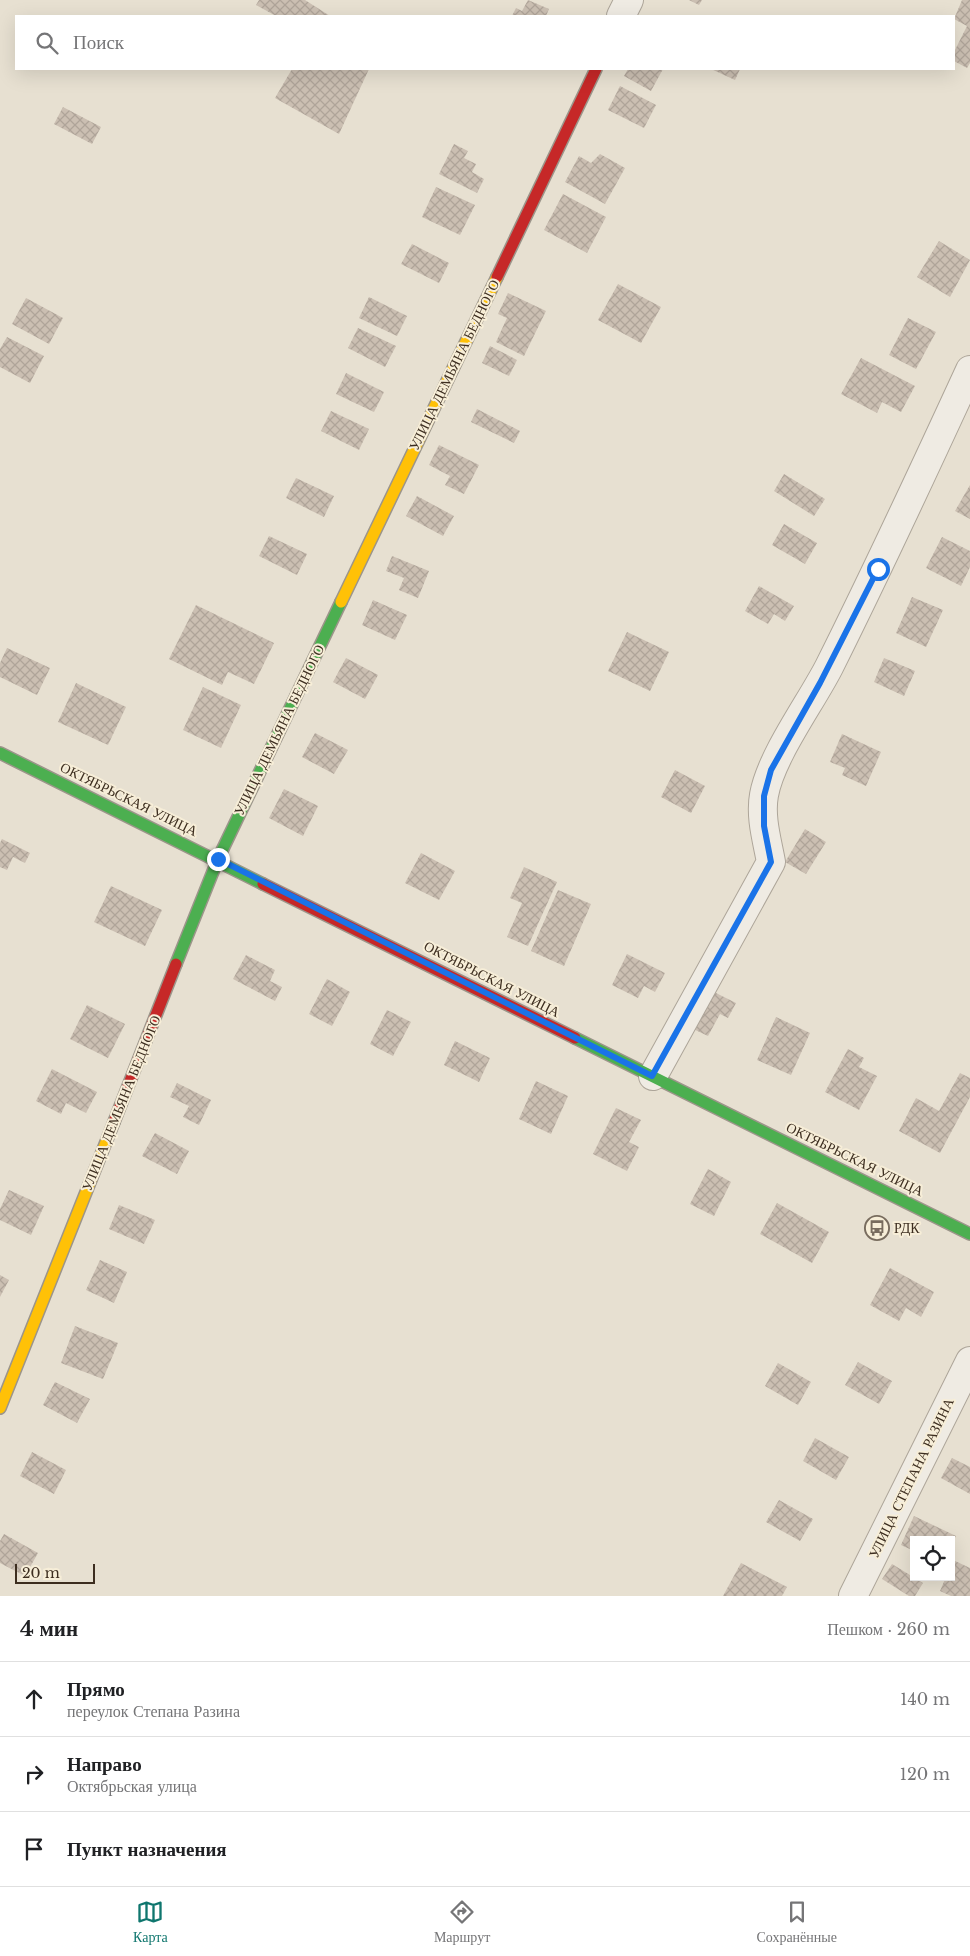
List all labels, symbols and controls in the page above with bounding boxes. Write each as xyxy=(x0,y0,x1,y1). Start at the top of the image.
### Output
search box xyxy=(15,15,955,70)
icon: search xyxy=(33,29,61,57)
text: Поиск xyxy=(73,31,124,54)
street label: УЛИЦА ДЕМЬЯНА БЕДНОГО xyxy=(405,277,503,453)
route start xyxy=(867,558,890,581)
street label: УЛИЦА ДЕМЬЯНА БЕДНОГО xyxy=(230,642,328,818)
street label: ОКТЯБРЬСКАЯ УЛИЦА xyxy=(57,758,201,840)
route end xyxy=(207,848,230,871)
street label: ОКТЯБРЬСКАЯ УЛИЦА xyxy=(421,937,564,1022)
street label: УЛИЦА ДЕМЬЯНА БЕДНОГО xyxy=(77,1013,165,1193)
street label: ОКТЯБРЬСКАЯ УЛИЦА xyxy=(783,1118,927,1200)
bus stop icon: РДК xyxy=(864,1215,890,1241)
place label: РДК xyxy=(894,1219,920,1237)
street label: УЛИЦА СТЕПАНА РАЗИНА xyxy=(864,1394,958,1561)
map controls xyxy=(910,1536,955,1581)
button: locate xyxy=(910,1536,955,1581)
scale bar xyxy=(15,1561,95,1584)
text: 20 m xyxy=(22,1564,60,1582)
text: 4 мин xyxy=(20,1616,78,1642)
text: Пешком · 260 m xyxy=(827,1619,950,1639)
text: Прямо xyxy=(67,1678,125,1701)
icon: ahead xyxy=(20,1685,48,1713)
text: 140 m xyxy=(900,1689,950,1709)
text: переулок Степана Разина xyxy=(67,1701,240,1721)
text: Направо xyxy=(67,1753,142,1776)
icon: right xyxy=(20,1760,48,1788)
text: 120 m xyxy=(900,1764,950,1784)
text: Октябрьская улица xyxy=(67,1776,197,1796)
icon: arrive xyxy=(20,1835,48,1863)
text: Пункт назначения xyxy=(67,1838,227,1861)
tab: Карта xyxy=(133,1898,168,1946)
tab: Маршрут xyxy=(434,1898,490,1946)
tab: Сохранённые xyxy=(756,1898,837,1946)

